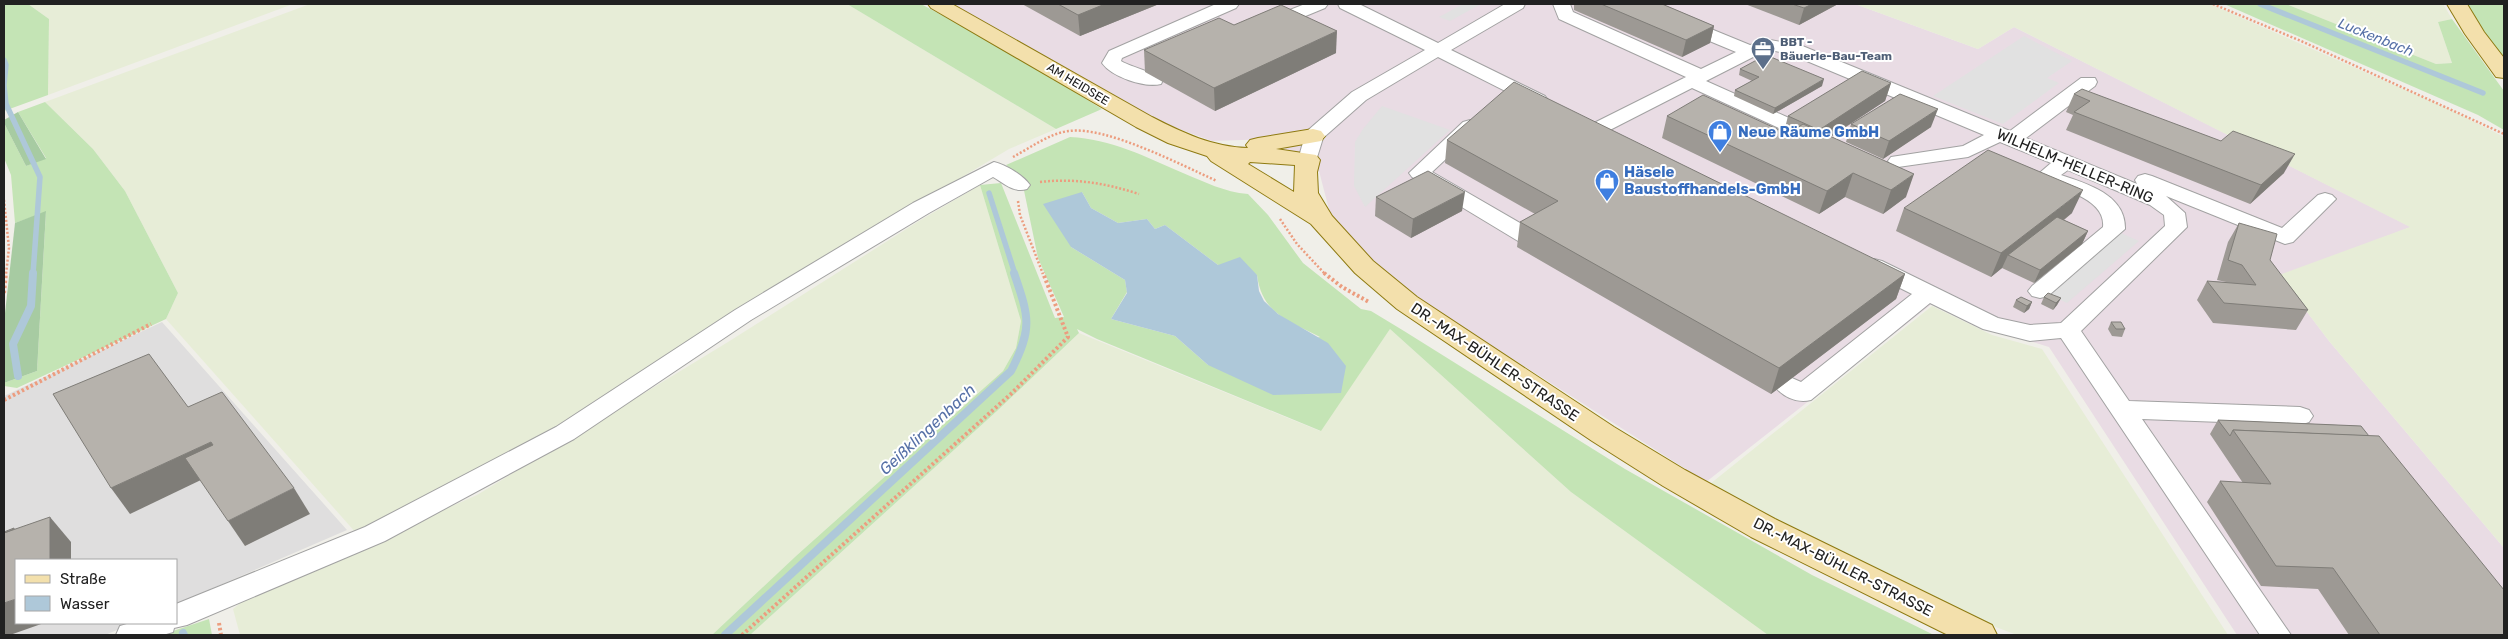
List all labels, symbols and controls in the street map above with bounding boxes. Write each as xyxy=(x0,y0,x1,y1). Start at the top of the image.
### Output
water label: Luckenbach xyxy=(2336,15,2416,60)
place label: BBT - Bäuerle-Bau-Team xyxy=(1780,35,1892,63)
office icon: BBT - Bäuerle-Bau-Team xyxy=(1750,36,1776,70)
street label: AM HEIDSEE xyxy=(1044,60,1112,108)
shop icon: Neue Räume GmbH xyxy=(1707,119,1733,153)
place label: Neue Räume GmbH xyxy=(1738,123,1879,141)
street label: WILHELM-HELLER-RING xyxy=(1994,125,2156,207)
place label: Häsele Baustoffhandels-GmbH xyxy=(1624,163,1801,198)
shop icon: Häsele Baustoffhandels-GmbH xyxy=(1594,168,1620,202)
street label: DR.-MAX-BÜHLER-STRASSE xyxy=(1408,299,1582,425)
water label: Geißklingenbach xyxy=(875,380,979,479)
street label: DR.-MAX-BÜHLER-STRASSE xyxy=(1750,514,1936,620)
legend xyxy=(15,559,178,624)
text: Straße xyxy=(60,570,106,588)
text: Wasser xyxy=(60,595,110,613)

